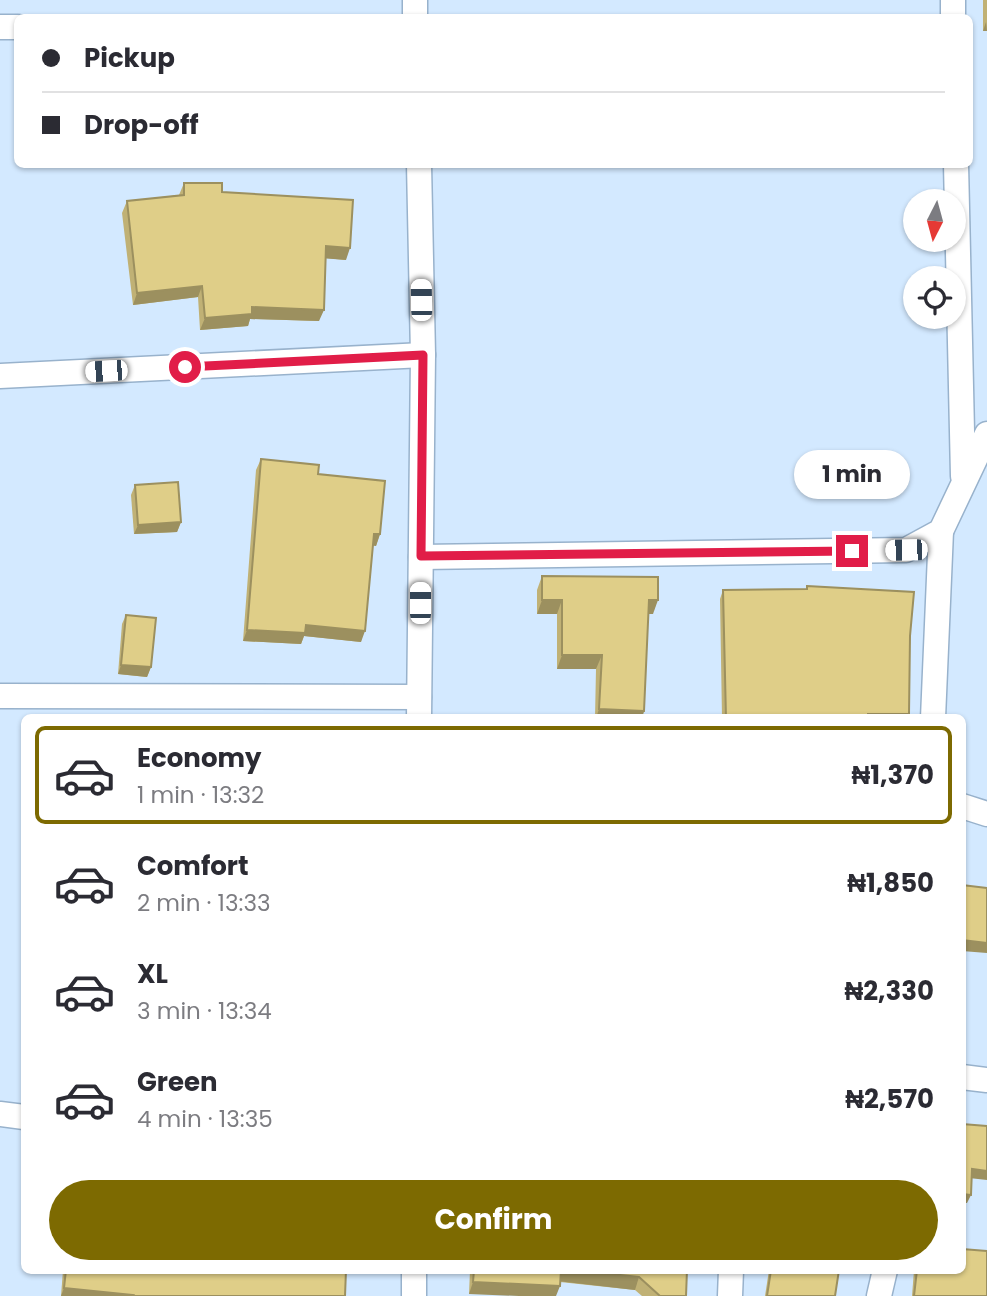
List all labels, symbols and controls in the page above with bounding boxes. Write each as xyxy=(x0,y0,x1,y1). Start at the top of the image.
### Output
text: Pickup xyxy=(84,40,175,76)
text: Drop-off xyxy=(84,107,199,143)
north arrow xyxy=(903,189,966,252)
map controls xyxy=(903,189,966,329)
button: locate xyxy=(903,266,966,329)
car xyxy=(411,279,432,321)
route start xyxy=(169,351,201,383)
car xyxy=(85,359,128,383)
callout: 1 min xyxy=(794,449,910,498)
text: 1 min xyxy=(822,458,882,490)
route end xyxy=(836,535,868,567)
car xyxy=(885,539,928,561)
car xyxy=(410,582,431,624)
text: Economy xyxy=(137,740,261,776)
icon: car xyxy=(53,744,116,807)
text: ₦1,370 xyxy=(851,757,934,793)
text: 1 min · 13:32 xyxy=(137,779,264,811)
text: Comfort xyxy=(137,848,249,884)
icon: car xyxy=(53,852,116,915)
text: ₦1,850 xyxy=(847,865,934,901)
text: 2 min · 13:33 xyxy=(137,887,271,919)
text: XL xyxy=(137,956,168,992)
icon: car xyxy=(53,960,116,1023)
text: ₦2,330 xyxy=(845,973,934,1009)
text: 3 min · 13:34 xyxy=(137,995,272,1027)
text: Green xyxy=(137,1064,218,1100)
icon: car xyxy=(53,1068,116,1131)
text: ₦2,570 xyxy=(845,1081,934,1117)
text: 4 min · 13:35 xyxy=(137,1103,273,1135)
button: Confirm xyxy=(49,1180,938,1260)

